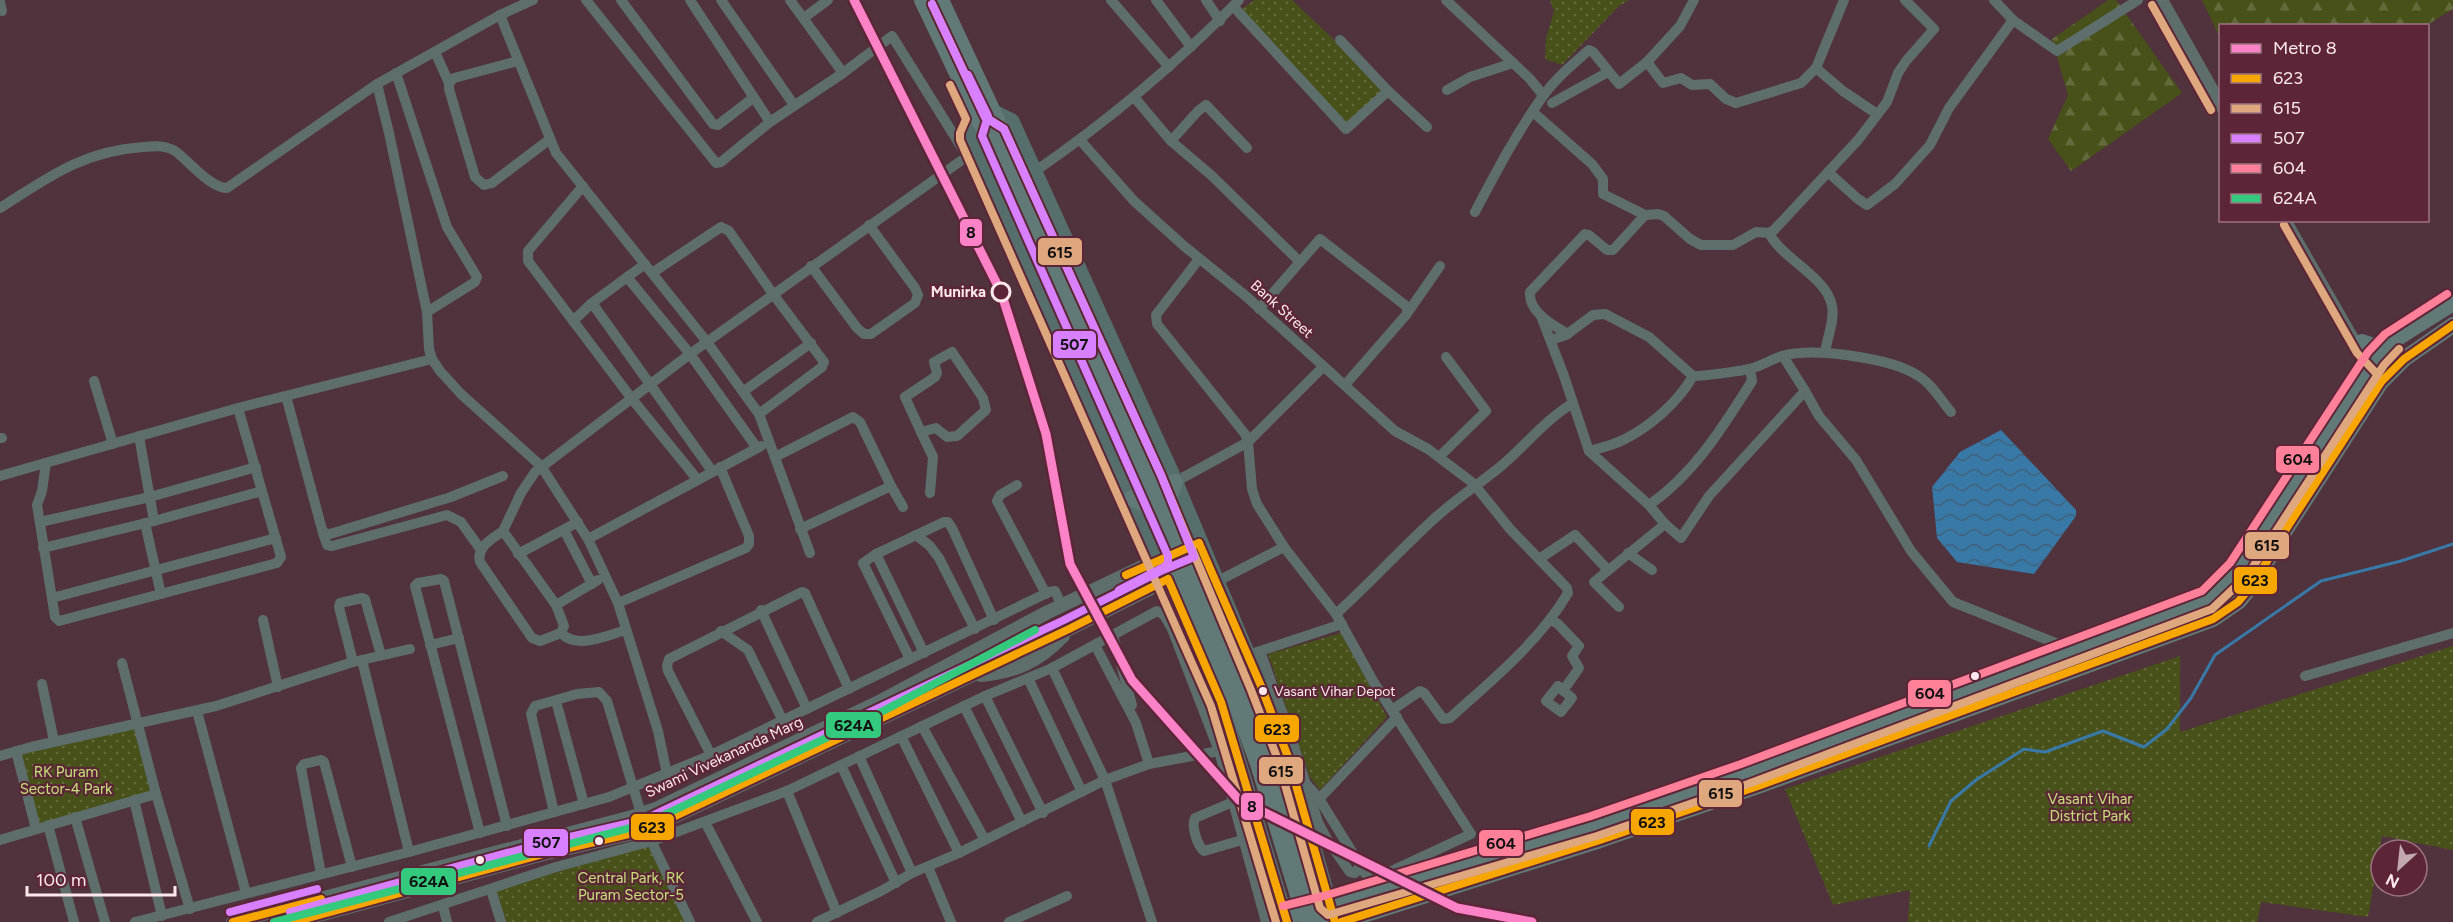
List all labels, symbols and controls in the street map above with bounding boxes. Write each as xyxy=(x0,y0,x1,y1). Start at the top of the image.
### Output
legend xyxy=(2219,24,2429,222)
text: Metro 8 xyxy=(2273,37,2337,59)
text: 623 xyxy=(2273,67,2303,89)
text: 615 xyxy=(2273,97,2301,119)
text: 507 xyxy=(2273,127,2305,149)
text: 604 xyxy=(2273,157,2306,179)
text: 624A xyxy=(2273,187,2317,209)
line badge: 8 xyxy=(959,218,983,247)
text: 8 xyxy=(966,223,976,242)
line badge: 615 xyxy=(1037,237,1083,266)
text: 615 xyxy=(1047,243,1073,262)
street label: Bank Street xyxy=(1247,276,1317,342)
marker: Munirka xyxy=(991,282,1011,302)
place label: Munirka xyxy=(931,283,986,301)
line badge: 507 xyxy=(1052,330,1097,359)
text: 507 xyxy=(1060,335,1088,354)
line badge: 604 xyxy=(2275,445,2320,474)
text: 604 xyxy=(2283,450,2313,469)
line badge: 615 xyxy=(2244,531,2290,560)
text: 615 xyxy=(2254,536,2280,555)
line badge: 623 xyxy=(2233,566,2278,595)
text: 623 xyxy=(2241,571,2269,590)
unlabelled marker xyxy=(1969,670,1981,682)
line badge: 604 xyxy=(1907,679,1952,708)
place label: Vasant Vihar Depot xyxy=(1274,683,1396,700)
text: 604 xyxy=(1915,684,1945,703)
marker: Vasant Vihar Depot xyxy=(1257,685,1269,697)
line badge: 624A xyxy=(825,711,882,739)
street label: Swami Vivekananda Marg xyxy=(642,713,806,801)
line badge: 623 xyxy=(1254,714,1300,743)
text: 624A xyxy=(834,716,875,735)
text: 623 xyxy=(1263,720,1291,739)
line badge: 615 xyxy=(1258,756,1304,785)
text: 615 xyxy=(1268,762,1294,781)
park label: RK Puram Sector-4 Park xyxy=(20,763,113,798)
line badge: 615 xyxy=(1698,779,1743,808)
text: 615 xyxy=(1708,784,1734,803)
park label: Vasant Vihar District Park xyxy=(2048,790,2132,825)
line badge: 8 xyxy=(1240,792,1264,821)
text: 8 xyxy=(1247,797,1257,816)
line badge: 623 xyxy=(1630,808,1675,836)
line badge: 623 xyxy=(630,813,675,841)
text: 623 xyxy=(1638,813,1666,832)
text: 623 xyxy=(638,818,666,837)
line badge: 507 xyxy=(523,828,569,857)
line badge: 604 xyxy=(1478,829,1524,857)
text: 507 xyxy=(532,833,560,852)
text: 604 xyxy=(1486,834,1516,853)
unlabelled marker xyxy=(593,835,605,847)
north arrow xyxy=(2369,838,2429,898)
unlabelled marker xyxy=(474,854,486,866)
scale bar xyxy=(27,859,176,897)
line badge: 624A xyxy=(400,867,457,896)
text: 100 m xyxy=(36,869,86,891)
park label: Central Park, RK Puram Sector-5 xyxy=(578,869,685,904)
text: N xyxy=(2383,870,2402,892)
text: 624A xyxy=(409,872,450,891)

